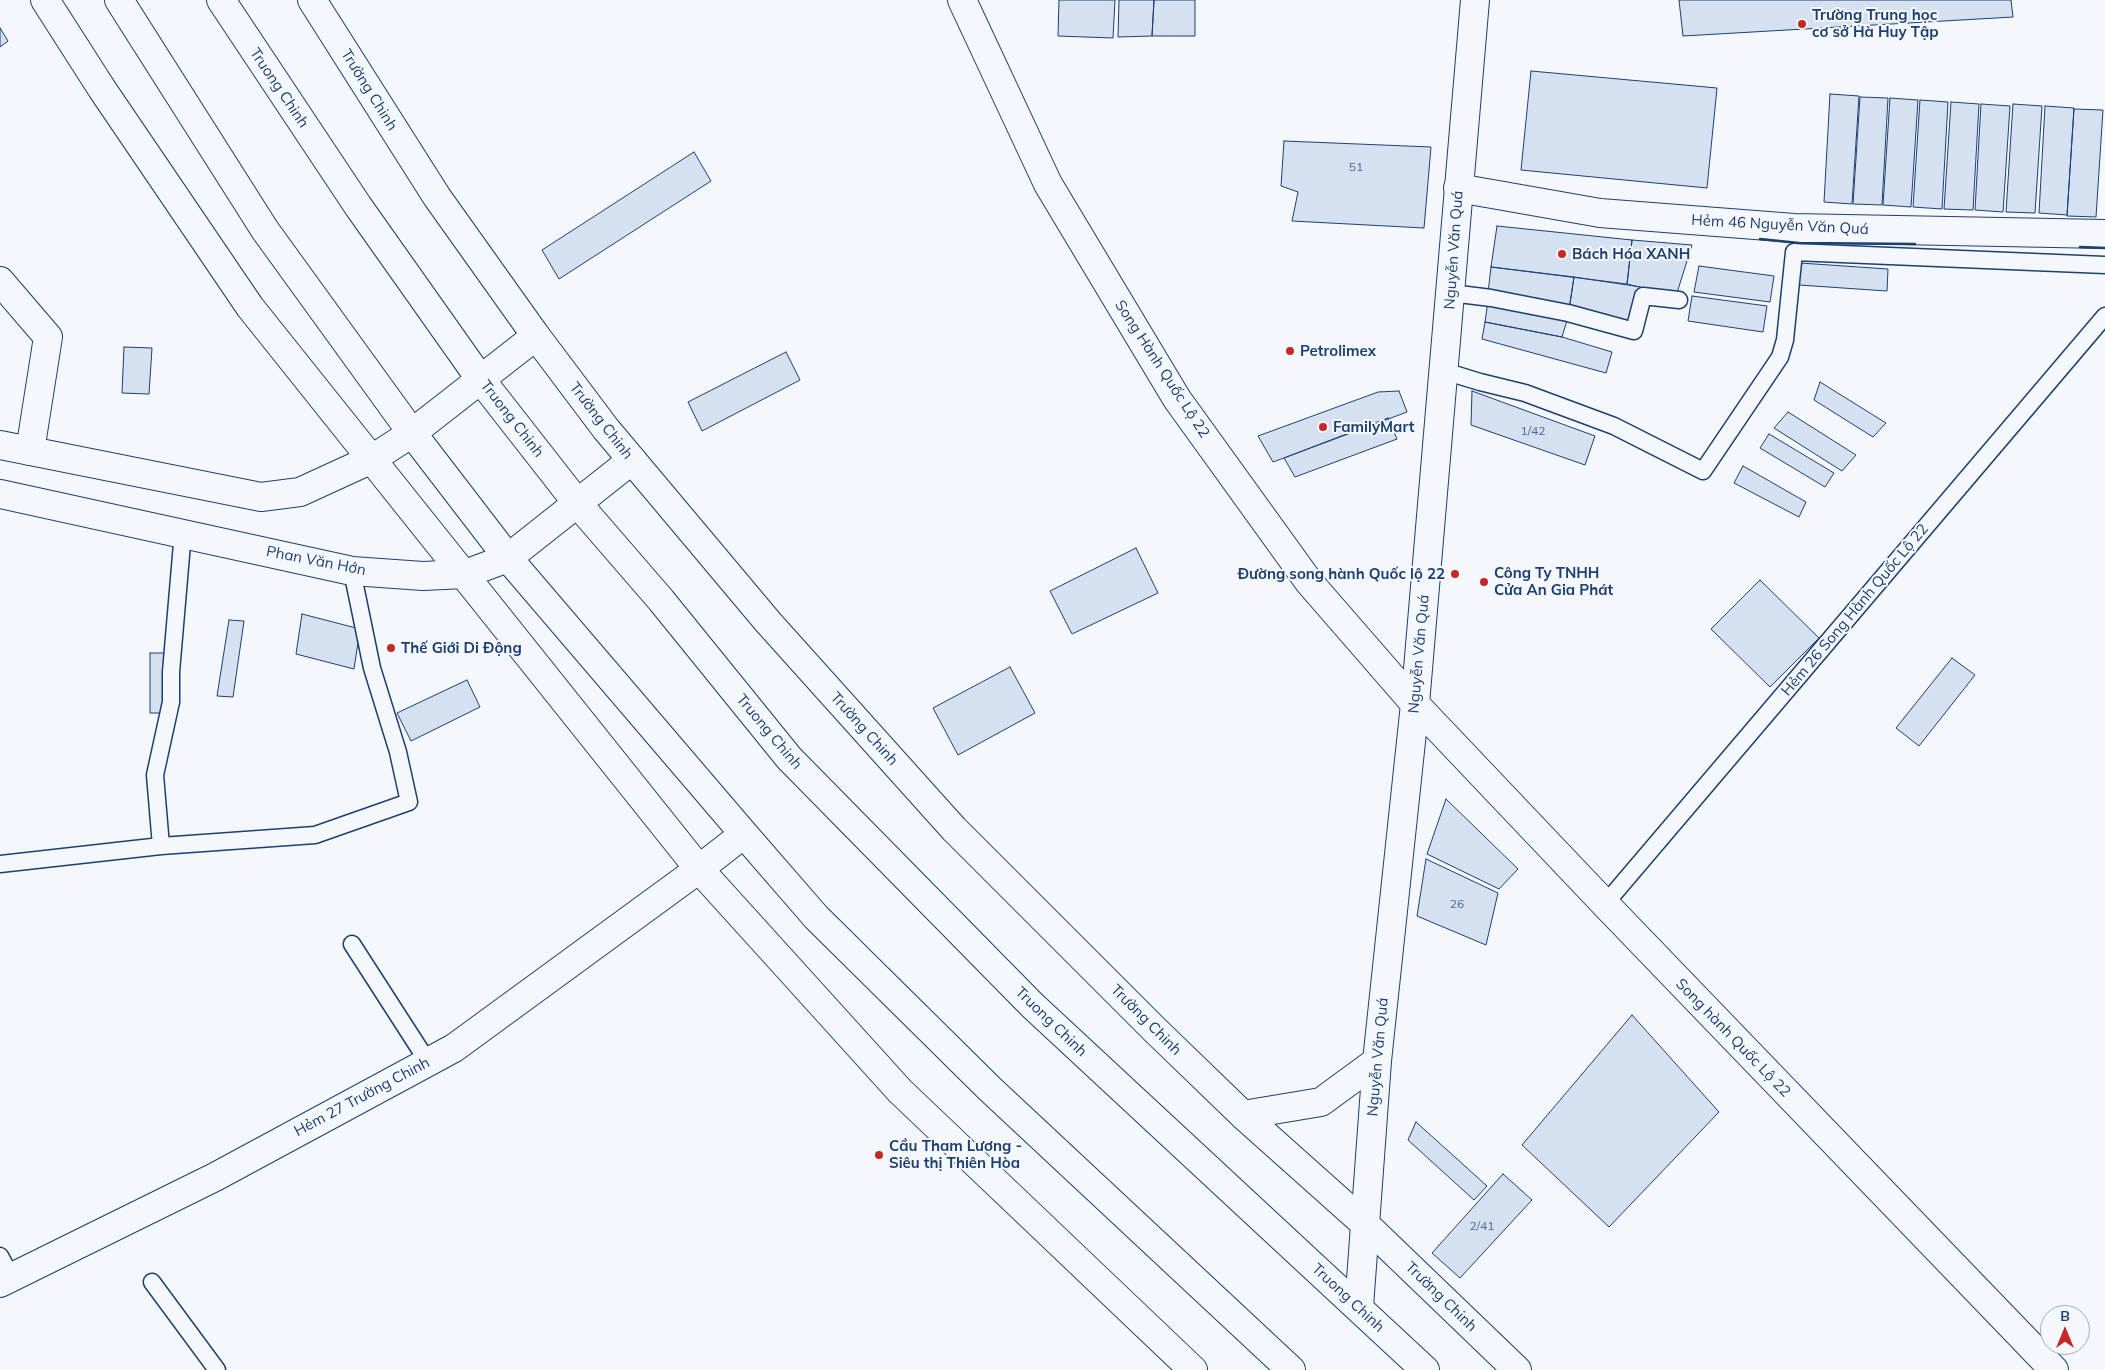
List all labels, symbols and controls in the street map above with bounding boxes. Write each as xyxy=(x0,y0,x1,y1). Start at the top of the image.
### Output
place label: Trường Trung học cơ sở Hà Huy Tập xyxy=(1812,6,1939,41)
marker: Trường Trung học cơ sở Hà Huy Tập xyxy=(1796,18,1808,30)
street label: Truong Chinh xyxy=(246,45,312,131)
street label: Trường Chinh xyxy=(337,46,401,134)
house number: 51 xyxy=(1349,160,1363,174)
street label: Nguyễn Văn Quá xyxy=(1441,190,1467,310)
street label: Hẻm 46 Nguyễn Văn Quá xyxy=(1691,211,1869,239)
place label: Bách Hóa XANH xyxy=(1572,245,1690,263)
marker: Bách Hóa XANH xyxy=(1556,248,1568,260)
street label: Song Hành Quốc Lộ 22 xyxy=(1111,297,1213,441)
place label: Petrolimex xyxy=(1300,342,1376,360)
marker: Petrolimex xyxy=(1284,345,1296,357)
street label: Truong Chinh xyxy=(476,377,548,461)
street label: Trường Chinh xyxy=(565,379,637,463)
place label: FamilyMart xyxy=(1333,418,1414,436)
marker: FamilyMart xyxy=(1317,421,1329,433)
house number: 1/42 xyxy=(1520,424,1546,438)
street label: Hẻm 26 Song Hành Quốc Lộ 22 xyxy=(1778,520,1932,700)
street label: Phan Văn Hớn xyxy=(265,543,367,579)
place label: Công Ty TNHH Cửa An Gia Phát xyxy=(1494,564,1613,599)
place label: Đường song hành Quốc lộ 22 xyxy=(1238,565,1445,583)
marker: Đường song hành Quốc lộ 22 xyxy=(1449,568,1461,580)
marker: Công Ty TNHH Cửa An Gia Phát xyxy=(1478,576,1490,588)
street label: Nguyễn Văn Quá xyxy=(1405,594,1433,714)
place label: Thế Giới Di Động xyxy=(401,639,522,657)
marker: Thế Giới Di Động xyxy=(385,642,397,654)
street label: Trường Chinh xyxy=(826,689,902,769)
street label: Truong Chinh xyxy=(732,691,806,773)
house number: 26 xyxy=(1450,897,1464,911)
street label: Song hành Quốc Lộ 22 xyxy=(1672,975,1794,1101)
street label: Trường Chinh xyxy=(1107,981,1185,1059)
street label: Truong Chinh xyxy=(1011,983,1091,1061)
street label: Nguyễn Văn Quá xyxy=(1364,997,1392,1117)
street label: Hẻm 27 Trường Chinh xyxy=(291,1054,433,1140)
place label: Cầu Tham Lương - Siêu thị Thiên Hòa xyxy=(889,1137,1022,1172)
marker: Cầu Tham Lương - Siêu thị Thiên Hòa xyxy=(873,1149,885,1161)
house number: 2/41 xyxy=(1469,1219,1495,1233)
street label: Trường Chinh xyxy=(1401,1258,1481,1336)
street label: Truong Chinh xyxy=(1308,1260,1388,1336)
north arrow xyxy=(2040,1305,2090,1355)
text: B xyxy=(2060,1307,2070,1325)

